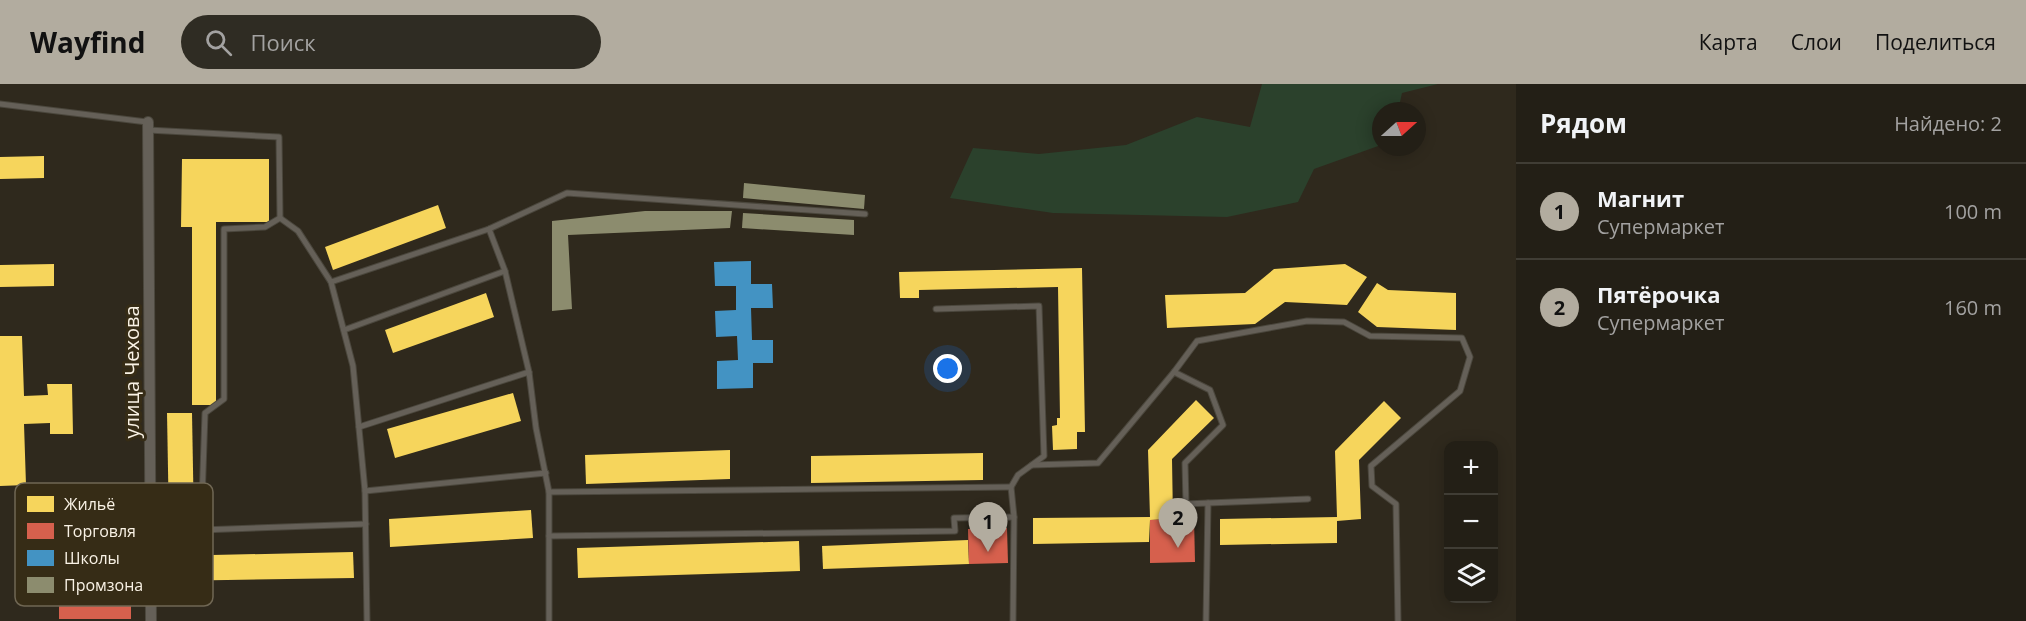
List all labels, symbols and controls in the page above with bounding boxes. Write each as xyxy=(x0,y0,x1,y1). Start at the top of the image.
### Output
search box xyxy=(181,15,601,69)
text: Wayfind xyxy=(30,23,145,61)
icon: search xyxy=(202,26,235,59)
text: Поиск xyxy=(250,27,316,57)
text: Карта xyxy=(1699,28,1758,56)
text: Слои xyxy=(1791,28,1842,56)
text: Поделиться xyxy=(1875,28,1996,56)
north arrow xyxy=(1372,102,1426,156)
text: Рядом xyxy=(1540,105,1627,141)
text: Найдено: 2 xyxy=(1894,110,2002,137)
text: Магнит xyxy=(1597,183,1684,213)
text: 1 xyxy=(1554,198,1565,225)
text: 100 m xyxy=(1944,198,2002,225)
text: Супермаркет xyxy=(1597,213,1724,240)
text: Пятёрочка xyxy=(1597,279,1720,309)
text: 2 xyxy=(1554,294,1565,321)
text: 160 m xyxy=(1944,294,2002,321)
street label: улица Чехова xyxy=(118,305,145,439)
text: Супермаркет xyxy=(1597,309,1724,336)
your location xyxy=(933,354,962,383)
map controls xyxy=(1444,441,1498,603)
button: + xyxy=(1444,441,1498,495)
legend xyxy=(15,483,213,606)
text: Жильё xyxy=(64,493,115,515)
button: − xyxy=(1444,495,1498,549)
pin: 2 xyxy=(1158,498,1198,548)
pin: 1 xyxy=(968,502,1008,552)
text: Торговля xyxy=(64,520,136,542)
text: Школы xyxy=(64,547,120,569)
button: layers xyxy=(1444,549,1498,603)
text: Промзона xyxy=(64,574,143,596)

